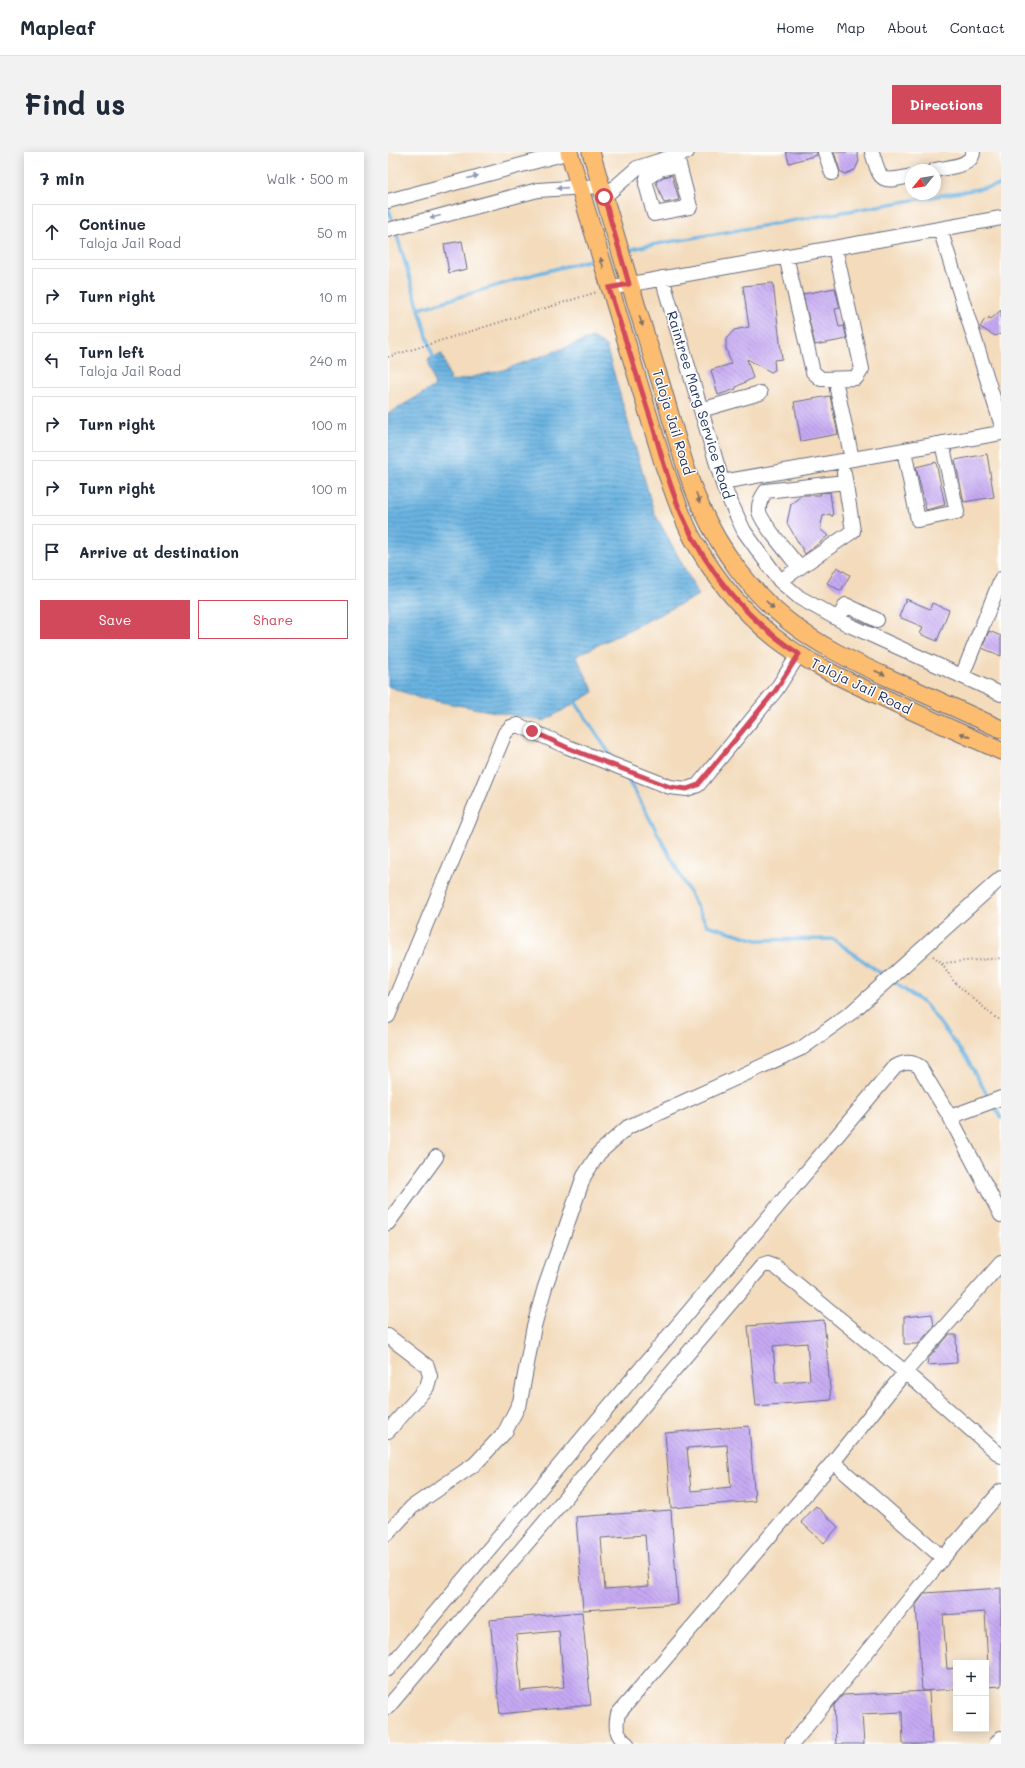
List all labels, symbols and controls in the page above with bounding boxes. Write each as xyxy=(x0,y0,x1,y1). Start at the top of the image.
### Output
text: Mapleaf xyxy=(20,15,95,40)
text: Home xyxy=(776,18,814,37)
text: Map xyxy=(836,18,865,37)
text: About xyxy=(887,18,928,37)
text: Contact xyxy=(950,18,1005,37)
button: Directions xyxy=(892,85,1001,124)
text: Find us xyxy=(24,86,125,122)
north arrow xyxy=(905,164,941,200)
text: 7 min xyxy=(40,167,85,189)
text: Walk · 500 m xyxy=(266,170,348,187)
one-way arrow xyxy=(467,174,479,180)
one-way arrow xyxy=(556,185,568,192)
route start xyxy=(595,188,613,206)
text: Continue xyxy=(79,214,146,234)
one-way arrow xyxy=(429,214,441,220)
icon: ahead xyxy=(41,221,63,243)
text: 50 m xyxy=(317,224,347,241)
text: Taloja Jail Road xyxy=(79,234,181,251)
one-way arrow xyxy=(599,257,605,269)
icon: right xyxy=(41,285,63,307)
text: Turn right xyxy=(79,286,156,306)
text: 10 m xyxy=(319,288,347,305)
street label: Raintree Marg Service Road xyxy=(663,308,738,501)
one-way arrow xyxy=(638,316,644,328)
text: Turn left xyxy=(79,342,144,362)
icon: left xyxy=(41,349,63,371)
text: 240 m xyxy=(310,352,347,369)
text: Taloja Jail Road xyxy=(79,362,181,379)
street label: Taloja Jail Road xyxy=(648,367,699,477)
icon: right xyxy=(41,413,63,435)
text: Turn right xyxy=(79,414,156,434)
text: 100 m xyxy=(311,416,347,433)
icon: right xyxy=(41,477,63,499)
text: Turn right xyxy=(79,478,156,498)
text: 100 m xyxy=(311,480,347,497)
one-way arrow xyxy=(695,493,701,505)
icon: arrive xyxy=(41,541,63,563)
text: Arrive at destination xyxy=(79,542,239,562)
button: Save xyxy=(40,600,190,639)
button: Share xyxy=(198,600,348,639)
one-way arrow xyxy=(765,600,775,610)
street label: Taloja Jail Road xyxy=(808,653,915,718)
one-way arrow xyxy=(874,670,886,677)
route end xyxy=(523,722,541,740)
one-way arrow xyxy=(959,732,971,738)
map controls xyxy=(953,1660,989,1732)
button: + xyxy=(953,1660,989,1696)
button: − xyxy=(953,1696,989,1732)

